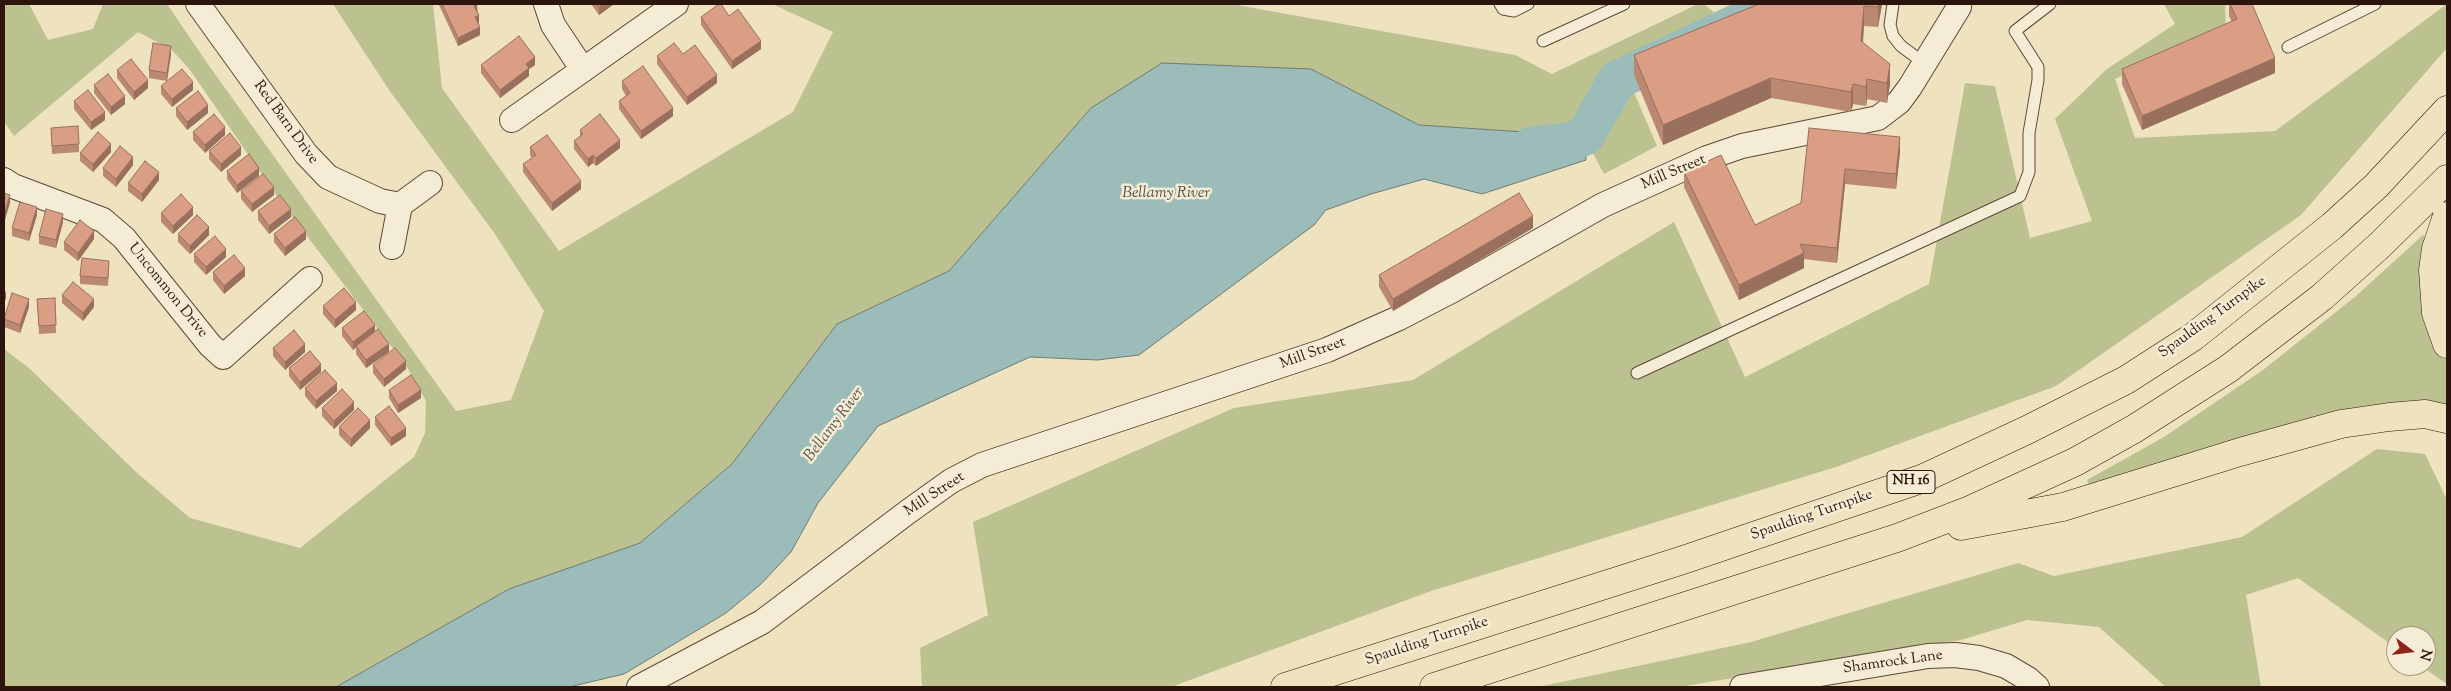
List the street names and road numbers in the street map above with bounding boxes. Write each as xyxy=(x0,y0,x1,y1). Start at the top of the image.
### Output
street label: Red Barn Drive xyxy=(249,78,321,168)
street label: Mill Street xyxy=(1639,151,1709,195)
street label: Uncommon Drive xyxy=(123,240,211,342)
street label: Spaulding Turnpike xyxy=(2156,273,2270,363)
street label: Mill Street xyxy=(1278,334,1348,374)
street label: Mill Street xyxy=(901,469,969,521)
road number: NH 16 xyxy=(1887,471,1935,494)
street label: Spaulding Turnpike xyxy=(1748,487,1876,545)
street label: Spaulding Turnpike xyxy=(1363,614,1491,670)
street label: Shamrock Lane xyxy=(1842,647,1944,679)

